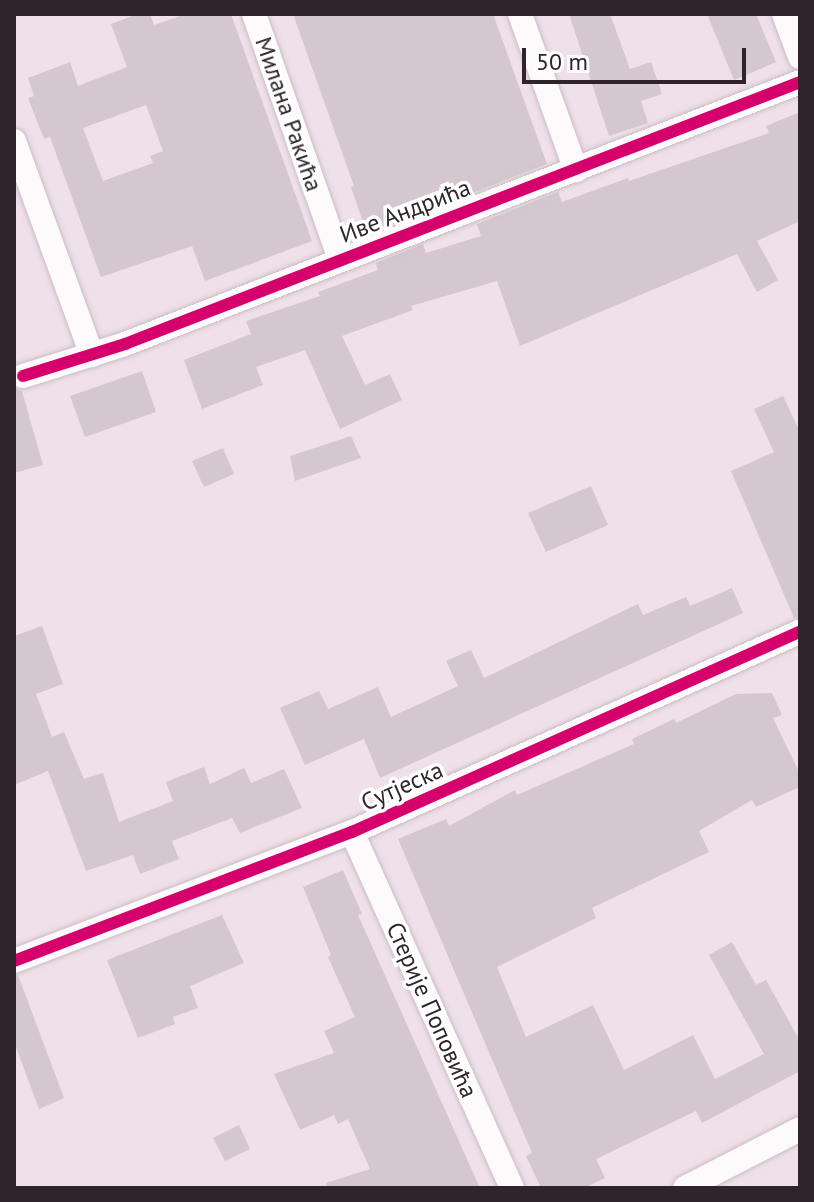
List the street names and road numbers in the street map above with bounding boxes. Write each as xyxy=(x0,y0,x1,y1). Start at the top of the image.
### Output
street label: Милана Ракића xyxy=(249,33,329,195)
street label: Иве Андрића xyxy=(335,173,475,249)
street label: Сутјеска xyxy=(356,755,448,817)
street label: Стерије Поповића xyxy=(380,918,484,1102)

